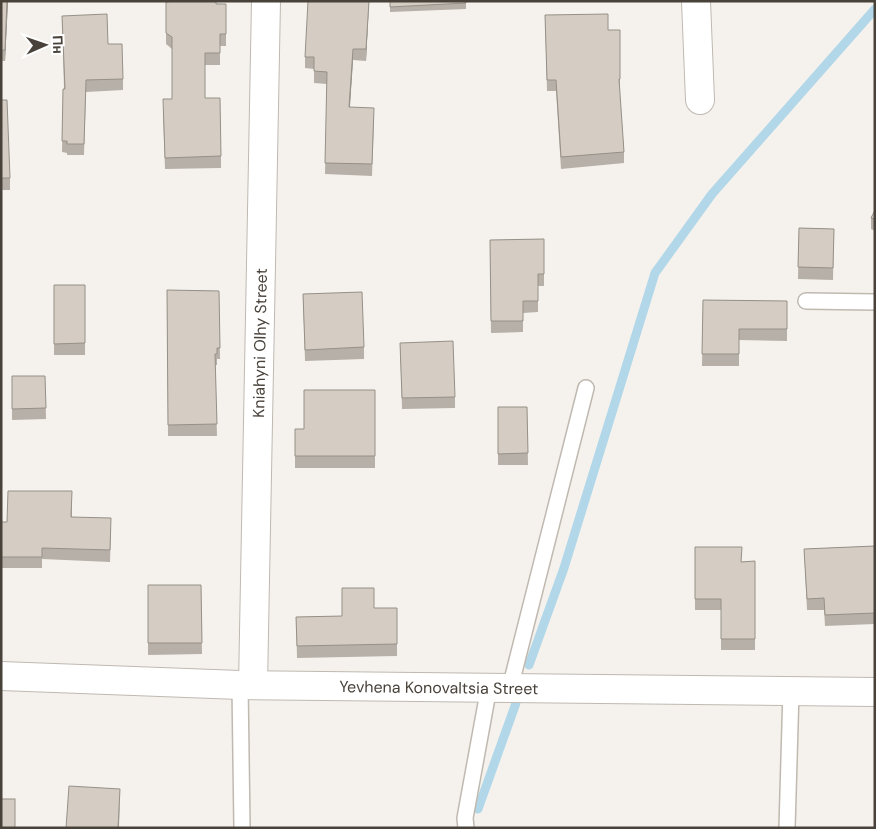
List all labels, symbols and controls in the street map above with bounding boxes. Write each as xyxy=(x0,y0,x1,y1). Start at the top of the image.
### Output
north arrow xyxy=(20,20,70,70)
text: Пн xyxy=(49,35,67,54)
street label: Kniahyni Olhy Street xyxy=(248,268,271,418)
street label: Yevhena Konovaltsia Street xyxy=(339,676,538,699)

